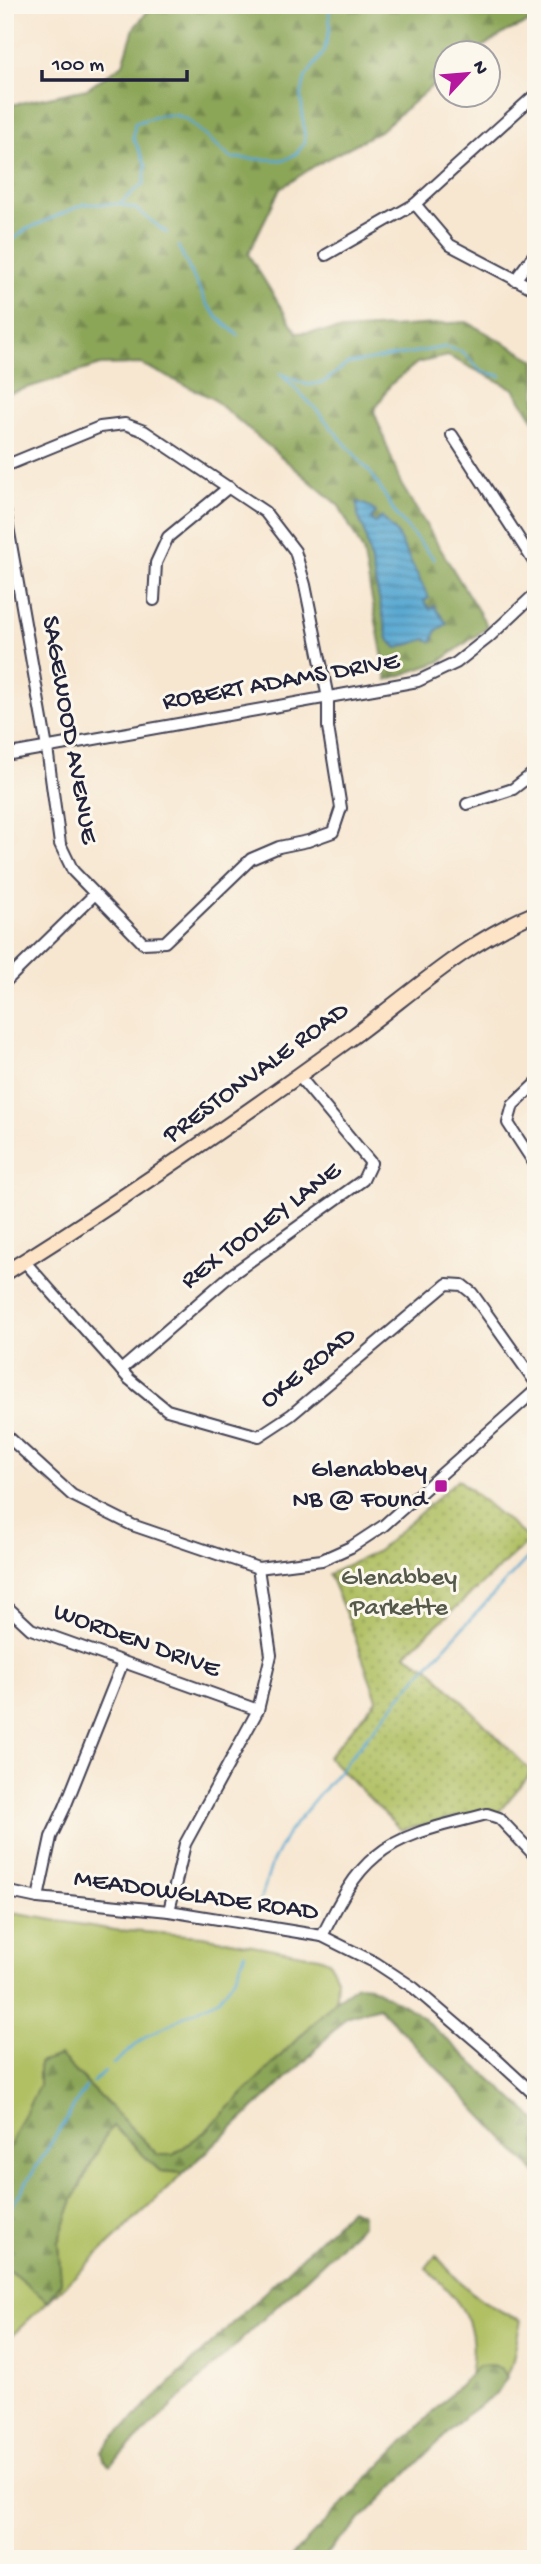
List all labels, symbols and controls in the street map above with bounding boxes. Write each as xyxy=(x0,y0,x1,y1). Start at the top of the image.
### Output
scale bar xyxy=(42,38,187,82)
north arrow xyxy=(433,38,503,108)
text: 100 m xyxy=(51,54,104,79)
text: N xyxy=(466,57,492,79)
street label: SAGEWOOD AVENUE xyxy=(33,614,103,847)
street label: ROBERT ADAMS DRIVE xyxy=(160,647,403,719)
street label: PRESTONVALE ROAD xyxy=(157,996,356,1152)
street label: REX TOOLEY LANE xyxy=(176,1156,349,1297)
street label: OKE ROAD xyxy=(255,1321,363,1417)
place label: Glenabbey NB @ Found xyxy=(292,1456,429,1517)
marker: Glenabbey NB @ Found xyxy=(433,1478,449,1494)
park label: Glenabbey Parkette xyxy=(341,1564,457,1625)
street label: WORDEN DRIVE xyxy=(48,1597,224,1687)
street label: MEADOWGLADE ROAD xyxy=(72,1865,320,1930)

